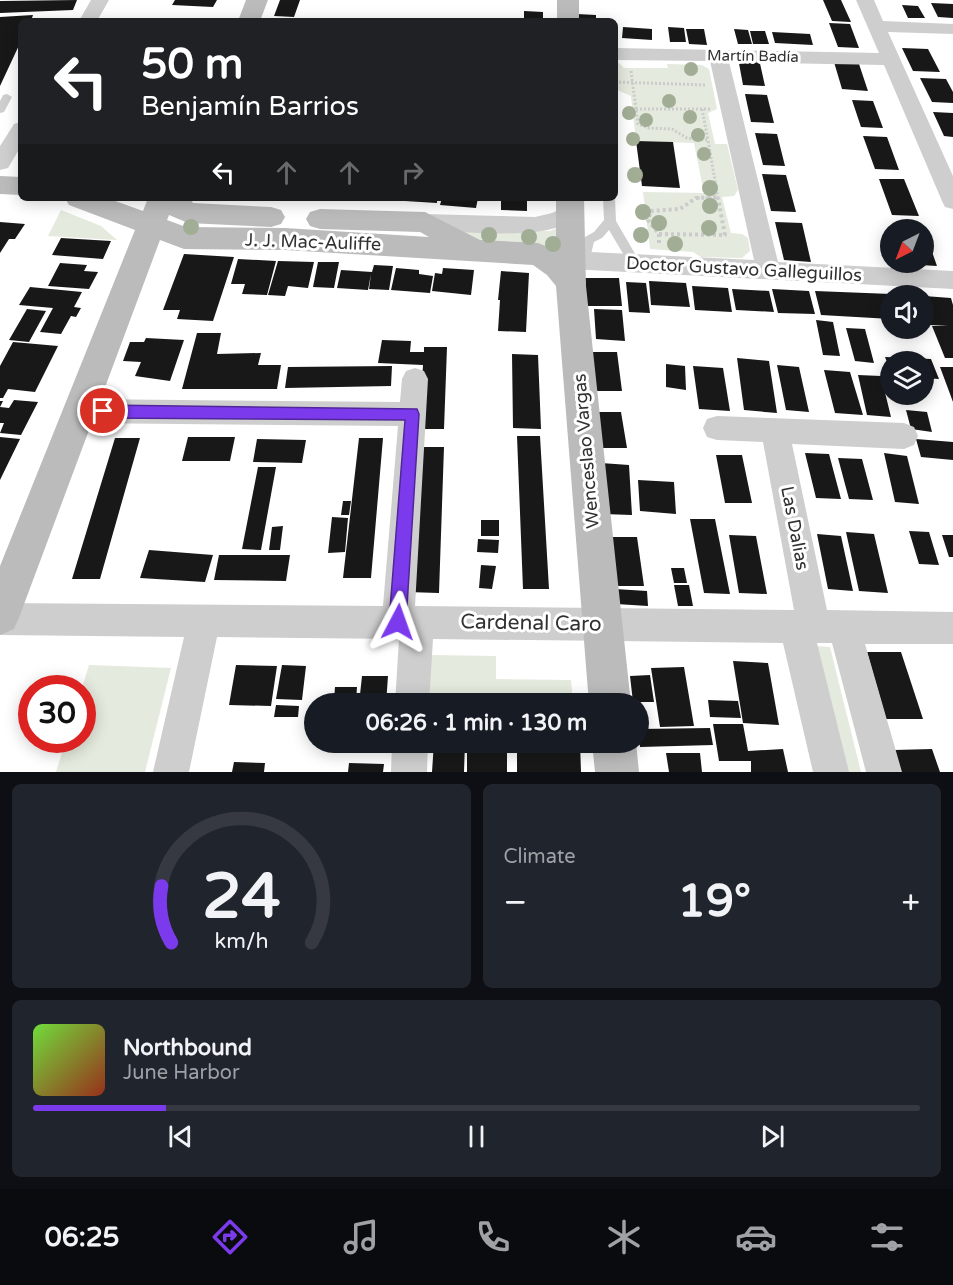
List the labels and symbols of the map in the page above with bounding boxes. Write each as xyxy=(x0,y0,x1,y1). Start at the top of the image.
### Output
street label: Martín Badía xyxy=(707,46,799,66)
north arrow xyxy=(880,219,934,273)
street label: J. J. Mac-Auliffe xyxy=(245,229,381,255)
street label: Doctor Gustavo Galleguillos xyxy=(625,252,863,286)
street label: Wenceslao Vargas xyxy=(568,373,604,529)
pin xyxy=(77,385,128,436)
street label: Las Dalias xyxy=(776,484,814,572)
position arrow xyxy=(366,590,430,654)
street label: Cardenal Caro xyxy=(460,609,602,637)
speed limit sign: 30 xyxy=(18,675,96,753)

